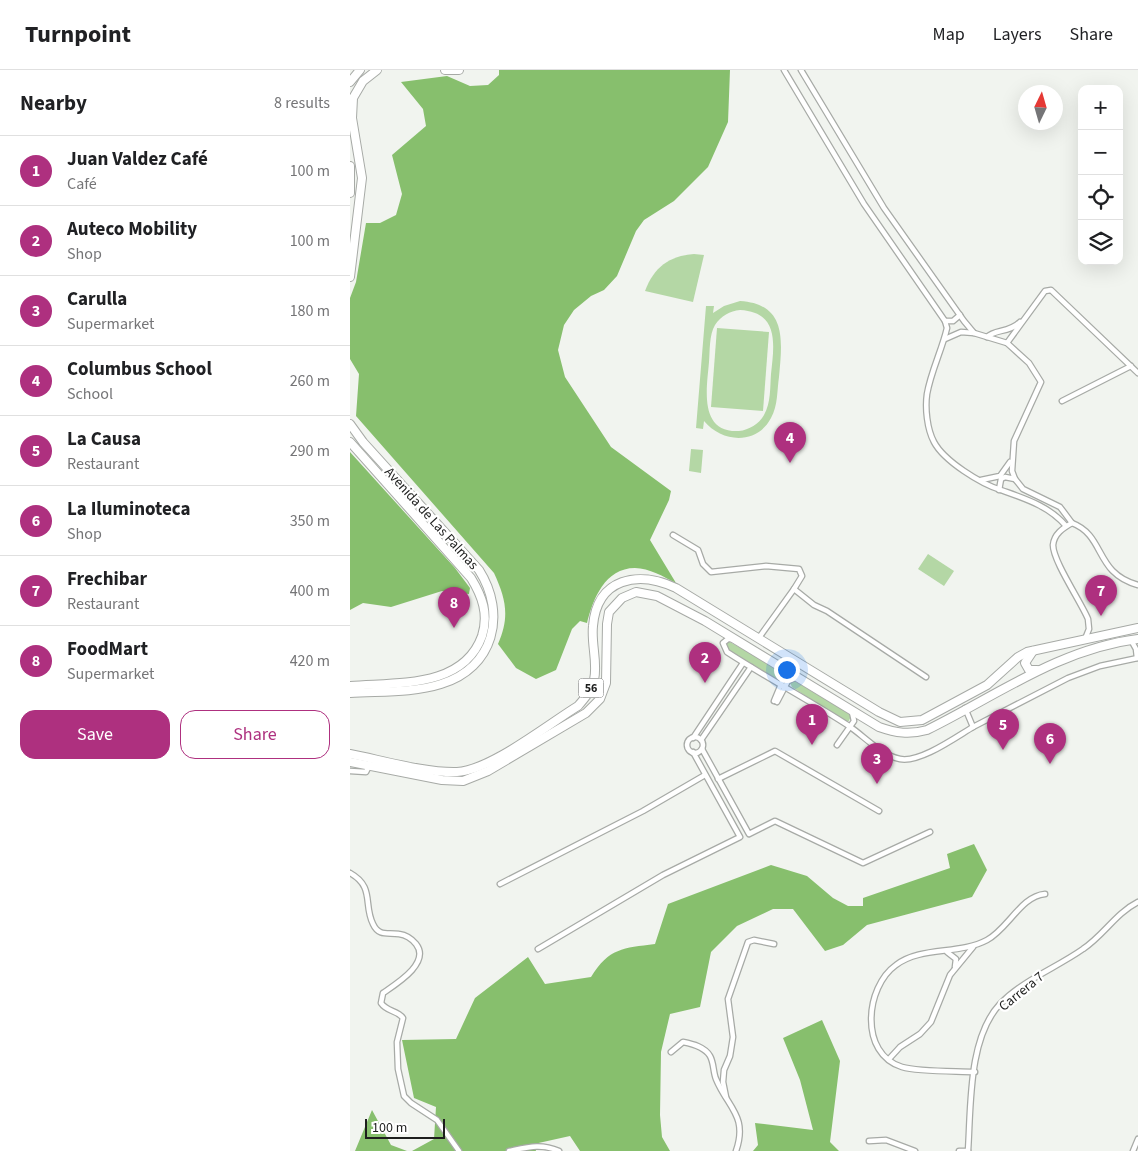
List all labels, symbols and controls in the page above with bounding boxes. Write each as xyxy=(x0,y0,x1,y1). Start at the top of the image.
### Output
text: Turnpoint xyxy=(25,17,131,52)
text: Map xyxy=(933,22,965,47)
text: Layers xyxy=(993,22,1042,47)
text: Share xyxy=(1070,22,1113,47)
north arrow xyxy=(1018,85,1063,130)
map controls xyxy=(1078,85,1123,265)
button: + xyxy=(1078,85,1123,130)
text: Nearby xyxy=(20,88,87,118)
text: 8 results xyxy=(274,92,330,114)
button: − xyxy=(1078,130,1123,175)
text: Juan Valdez Café xyxy=(67,146,208,173)
text: 1 xyxy=(32,160,40,182)
text: 100 m xyxy=(290,160,330,182)
text: Café xyxy=(67,173,97,195)
button: locate xyxy=(1078,175,1123,220)
text: Auteco Mobility xyxy=(67,216,197,243)
button: layers xyxy=(1078,220,1123,265)
text: 2 xyxy=(32,230,40,252)
text: 100 m xyxy=(290,230,330,252)
text: Shop xyxy=(67,243,102,265)
text: Carulla xyxy=(67,286,127,313)
text: 3 xyxy=(32,300,40,322)
text: 180 m xyxy=(290,300,330,322)
text: Supermarket xyxy=(67,313,154,335)
text: Columbus School xyxy=(67,356,212,383)
text: 4 xyxy=(32,370,40,392)
text: 260 m xyxy=(290,370,330,392)
text: School xyxy=(67,383,113,405)
pin: 4 xyxy=(774,422,806,463)
text: La Causa xyxy=(67,426,141,453)
text: 5 xyxy=(32,440,40,462)
text: 290 m xyxy=(290,440,330,462)
text: Restaurant xyxy=(67,453,140,475)
street label: Avenida de Las Palmas xyxy=(380,463,483,575)
text: La Iluminoteca xyxy=(67,496,191,523)
text: 6 xyxy=(32,510,40,532)
text: 350 m xyxy=(290,510,330,532)
text: Shop xyxy=(67,523,102,545)
text: Frechibar xyxy=(67,566,147,593)
pin: 7 xyxy=(1085,575,1117,616)
text: 7 xyxy=(32,580,40,602)
text: 400 m xyxy=(290,580,330,602)
pin: 8 xyxy=(438,587,470,628)
text: Restaurant xyxy=(67,593,140,615)
text: FoodMart xyxy=(67,636,148,663)
pin: 2 xyxy=(689,642,721,683)
text: 8 xyxy=(32,650,40,672)
text: 420 m xyxy=(290,650,330,672)
your location xyxy=(774,657,800,683)
text: Supermarket xyxy=(67,663,154,685)
road number: 56 xyxy=(578,678,604,698)
pin: 1 xyxy=(796,704,828,745)
pin: 5 xyxy=(987,709,1019,750)
button: Save xyxy=(20,710,170,759)
button: Share xyxy=(180,710,330,759)
pin: 6 xyxy=(1034,723,1066,764)
pin: 3 xyxy=(861,743,893,784)
street label: Carrera 7 xyxy=(995,967,1049,1016)
scale bar xyxy=(365,1116,445,1139)
text: 100 m xyxy=(372,1118,407,1138)

